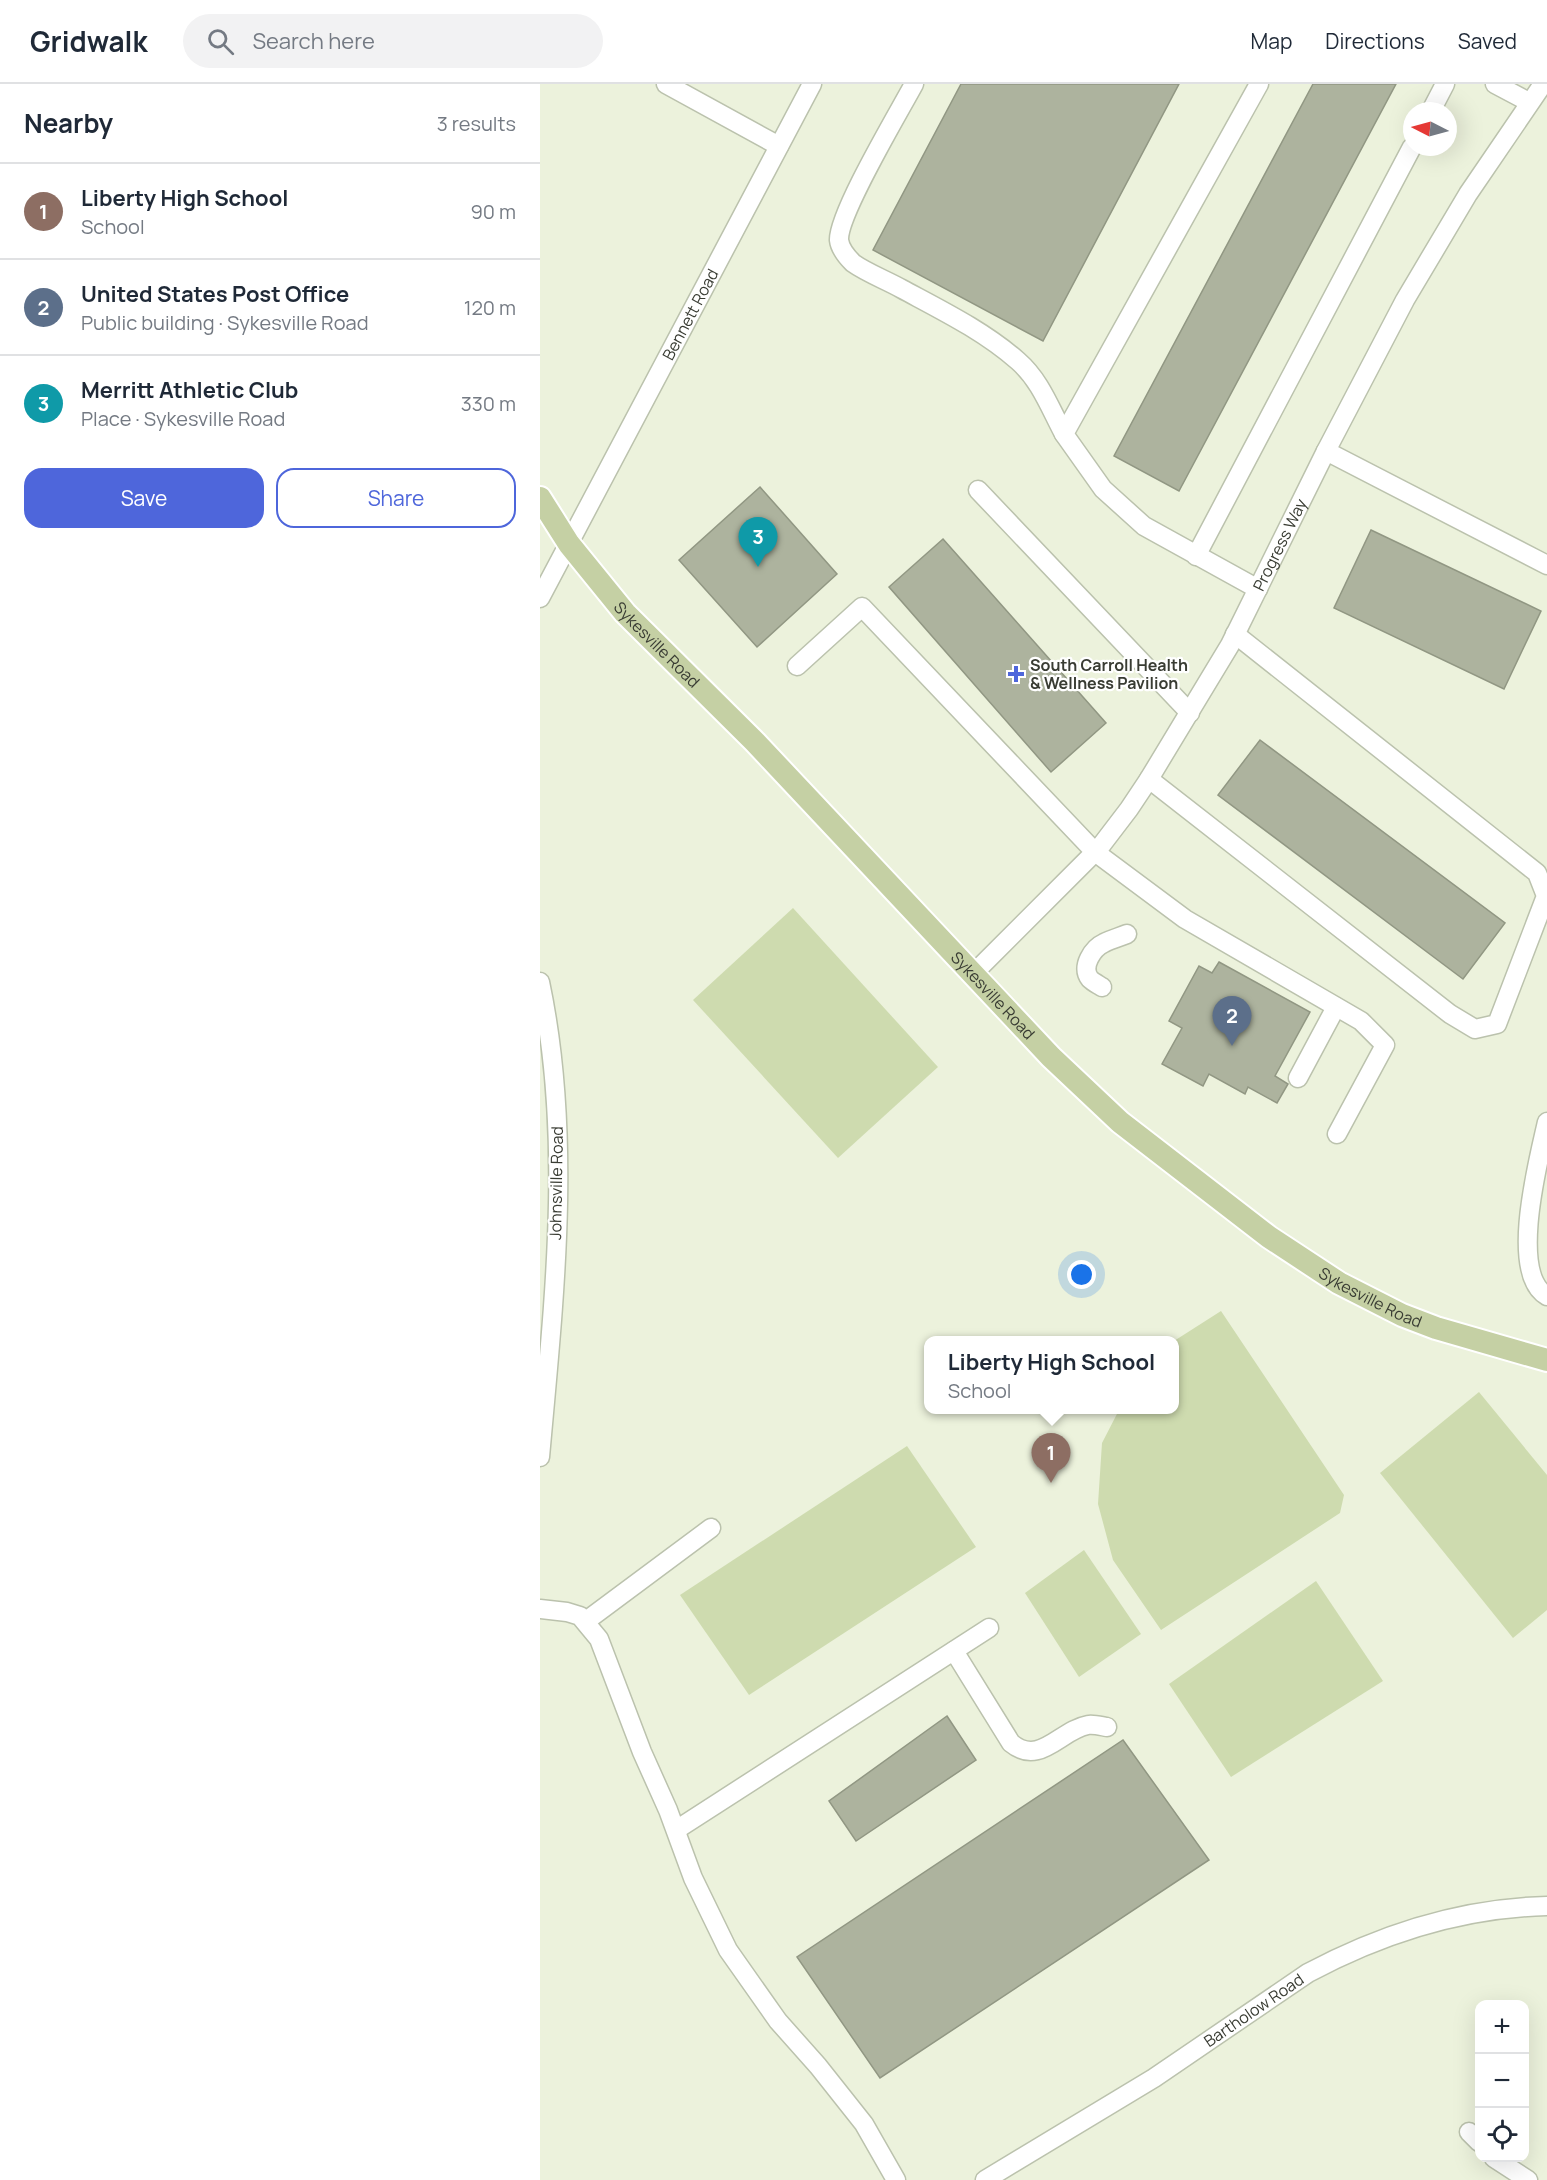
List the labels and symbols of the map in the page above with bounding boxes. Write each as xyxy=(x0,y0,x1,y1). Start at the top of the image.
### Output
north arrow xyxy=(1403,102,1457,156)
street label: Bennett Road xyxy=(657,265,723,364)
street label: Progress Way xyxy=(1248,494,1312,595)
pin: 3 xyxy=(738,518,778,567)
street label: Sykesville Road xyxy=(609,597,705,692)
place label: South Carroll Health & Wellness Pavilion xyxy=(1030,654,1188,694)
marker: South Carroll Health & Wellness Pavilion xyxy=(1007,665,1025,683)
street label: Sykesville Road xyxy=(946,947,1040,1044)
pin: 2 xyxy=(1212,996,1252,1046)
street label: Johnsville Road xyxy=(544,1126,568,1240)
your location xyxy=(1067,1260,1096,1289)
street label: Sykesville Road xyxy=(1315,1262,1425,1333)
pin: 1 xyxy=(1032,1434,1070,1483)
street label: Bartholow Road xyxy=(1199,1968,1308,2052)

